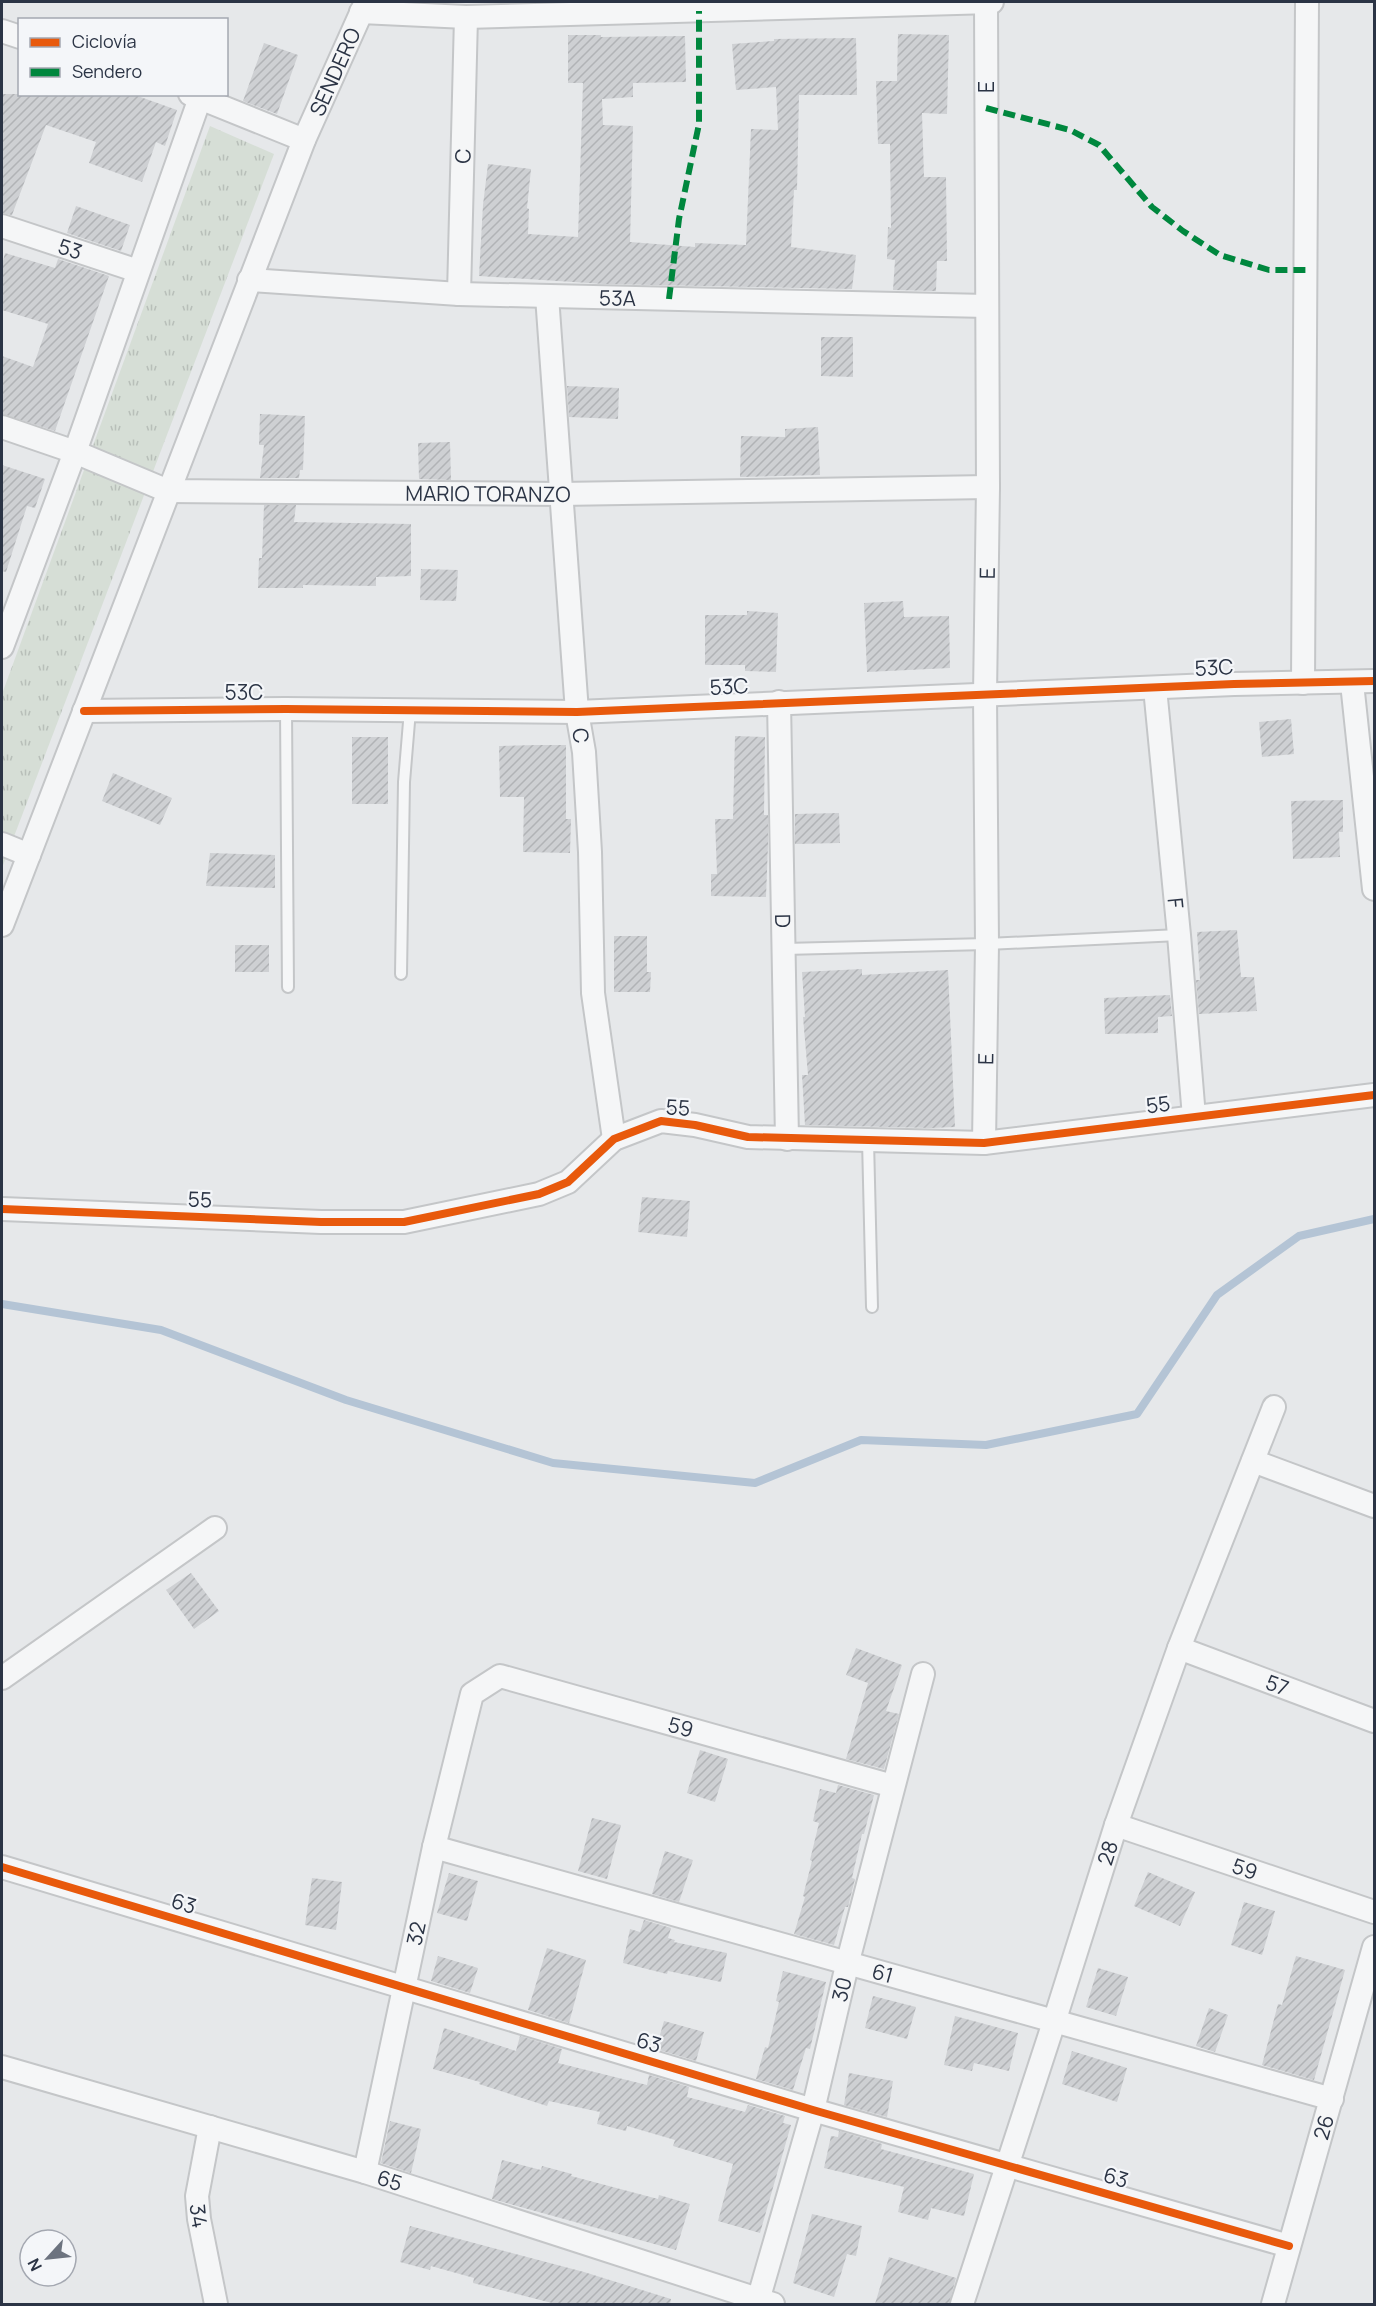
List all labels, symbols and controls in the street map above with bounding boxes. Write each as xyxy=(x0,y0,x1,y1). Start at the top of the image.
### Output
legend xyxy=(18,18,228,96)
street label: SENDERO xyxy=(303,23,367,120)
text: Ciclovía xyxy=(72,29,137,53)
text: Sendero xyxy=(72,59,142,83)
street label: E xyxy=(972,81,1000,93)
street label: C xyxy=(448,148,477,164)
street label: 53 xyxy=(55,232,86,266)
street label: 53A xyxy=(599,283,636,312)
street label: MARIO TORANZO xyxy=(405,479,571,508)
street label: E xyxy=(973,567,1001,579)
street label: 53C xyxy=(1194,652,1234,682)
street label: 53C xyxy=(709,671,749,701)
street label: 53C xyxy=(225,678,263,706)
street label: C xyxy=(566,726,596,745)
street label: F xyxy=(1161,896,1190,910)
street label: D xyxy=(769,914,797,928)
street label: E xyxy=(971,1053,999,1065)
street label: 55 xyxy=(1144,1089,1172,1119)
street label: 55 xyxy=(665,1092,691,1122)
street label: 55 xyxy=(187,1185,213,1213)
street label: 57 xyxy=(1262,1668,1293,1702)
street label: 59 xyxy=(665,1710,697,1743)
street label: 28 xyxy=(1090,1837,1124,1869)
street label: 59 xyxy=(1228,1851,1261,1886)
street label: 63 xyxy=(168,1886,200,1920)
street label: 32 xyxy=(400,1919,432,1948)
street label: 61 xyxy=(869,1957,897,1989)
street label: 30 xyxy=(825,1974,858,2004)
street label: 63 xyxy=(633,2025,665,2059)
street label: 26 xyxy=(1306,2111,1340,2143)
street label: 63 xyxy=(1100,2160,1132,2194)
street label: 65 xyxy=(374,2163,406,2197)
street label: 34 xyxy=(184,2203,214,2230)
north arrow xyxy=(18,2228,78,2288)
text: N xyxy=(22,2255,47,2275)

